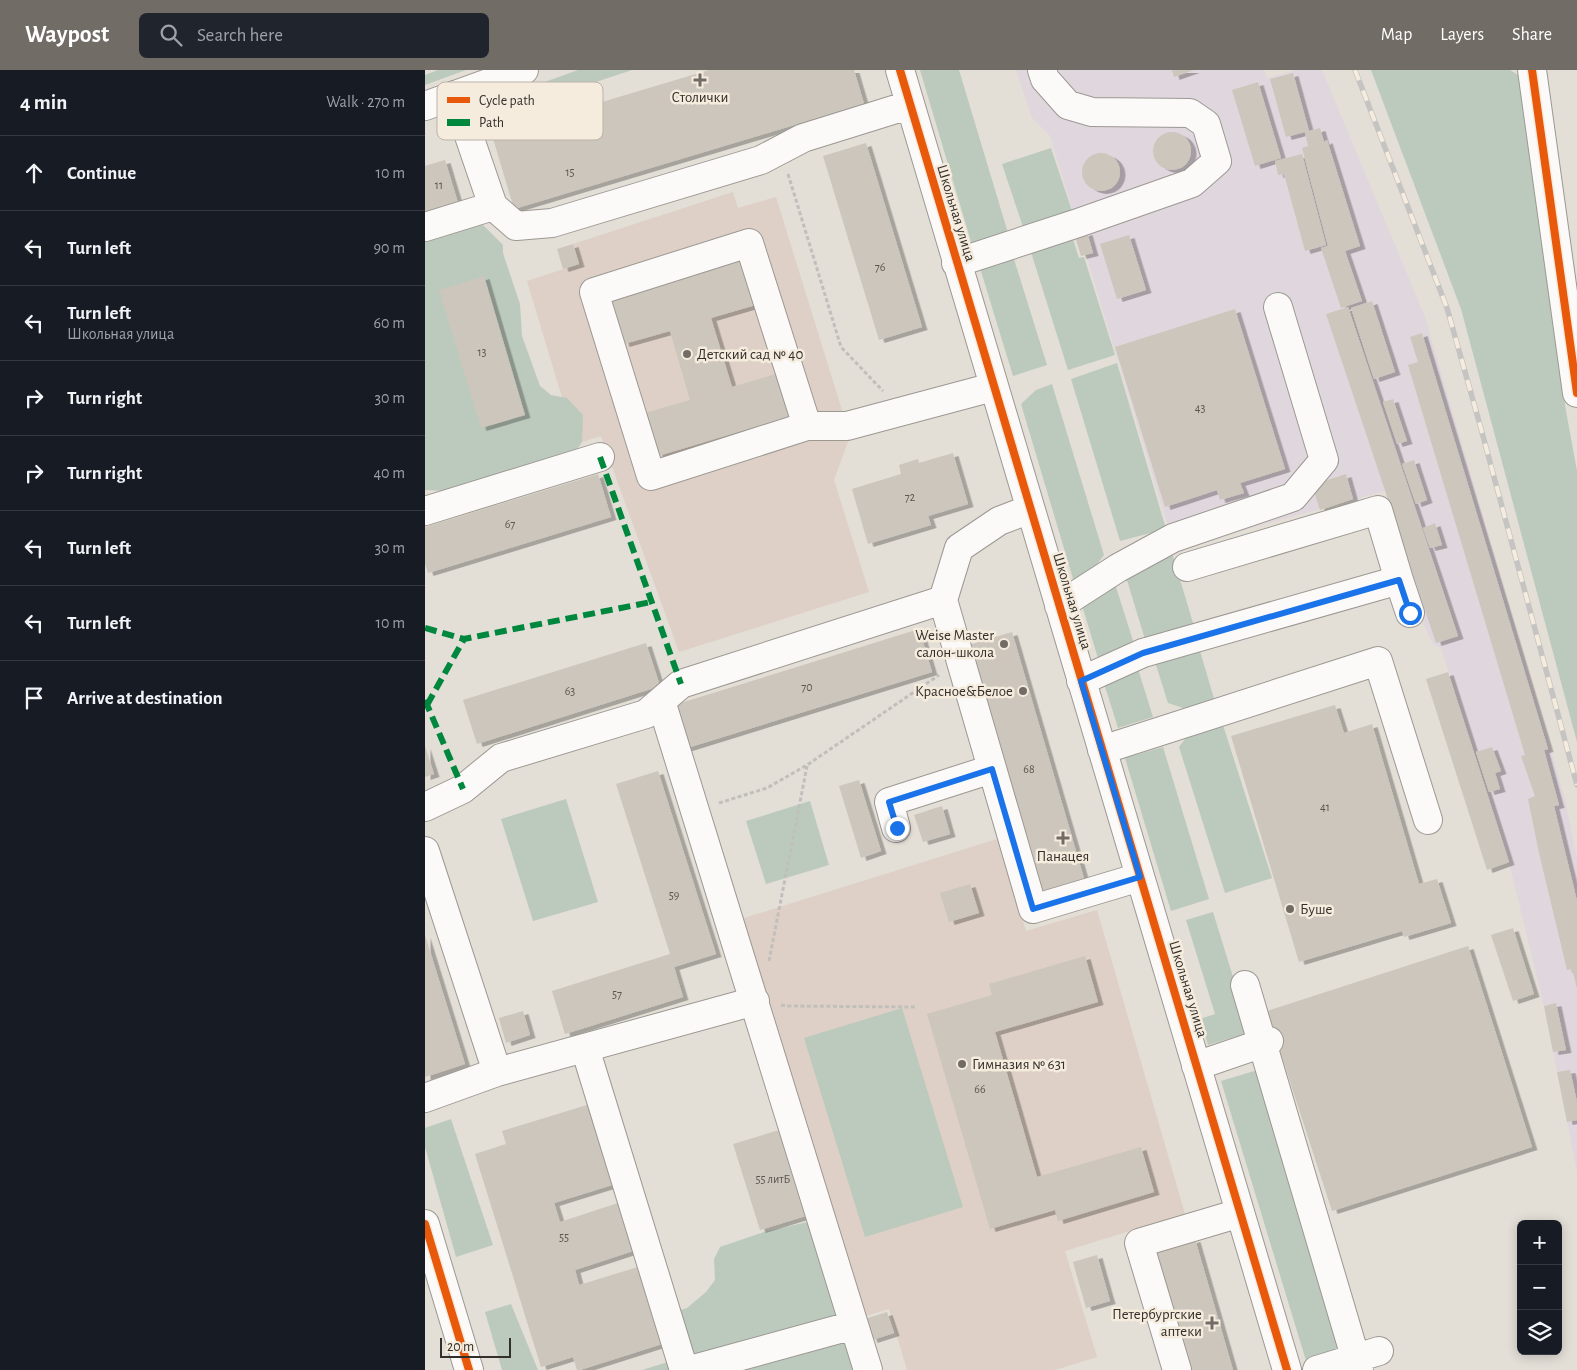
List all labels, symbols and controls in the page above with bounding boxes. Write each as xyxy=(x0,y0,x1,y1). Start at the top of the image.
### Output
search box xyxy=(139,13,489,58)
icon: search xyxy=(157,21,185,49)
text: Waypost xyxy=(25,23,109,47)
text: Search here xyxy=(197,26,283,45)
text: Map xyxy=(1381,26,1412,44)
text: Layers xyxy=(1440,26,1484,44)
text: Share xyxy=(1512,26,1552,44)
marker: Столички xyxy=(694,74,706,86)
legend xyxy=(437,82,603,140)
place label: Столички xyxy=(672,90,728,105)
text: 4 min xyxy=(20,92,67,113)
text: Walk · 270 m xyxy=(326,94,405,110)
text: Cycle path xyxy=(479,94,535,108)
text: Path xyxy=(479,116,504,130)
icon: ahead xyxy=(20,159,48,187)
street label: Школьная улица xyxy=(934,163,978,263)
text: Continue xyxy=(67,164,136,183)
text: 10 m xyxy=(376,165,405,181)
house number: 15 xyxy=(565,166,575,178)
house number: 11 xyxy=(435,179,443,191)
icon: left xyxy=(20,234,48,262)
text: Turn left xyxy=(67,239,131,258)
text: 90 m xyxy=(374,240,405,256)
house number: 76 xyxy=(875,261,886,273)
text: Turn left xyxy=(67,304,131,323)
icon: left xyxy=(20,309,48,337)
text: 60 m xyxy=(374,315,405,331)
text: Школьная улица xyxy=(67,326,174,342)
house number: 13 xyxy=(477,346,487,358)
place label: Детский сад № 40 xyxy=(697,347,804,362)
marker: Детский сад № 40 xyxy=(681,348,693,360)
icon: right xyxy=(20,384,48,412)
text: Turn right xyxy=(67,389,142,408)
text: 30 m xyxy=(375,390,405,406)
house number: 43 xyxy=(1195,402,1205,414)
icon: right xyxy=(20,459,48,487)
text: Turn right xyxy=(67,464,142,483)
text: 40 m xyxy=(373,465,405,481)
house number: 72 xyxy=(905,491,916,503)
house number: 67 xyxy=(505,518,515,530)
icon: left xyxy=(20,534,48,562)
text: Turn left xyxy=(67,539,131,558)
text: 30 m xyxy=(375,540,405,556)
street label: Школьная улица xyxy=(1050,551,1094,651)
route start xyxy=(1399,602,1422,625)
icon: left xyxy=(20,609,48,637)
text: Turn left xyxy=(67,614,131,633)
text: 10 m xyxy=(376,615,405,631)
place label: Weise Master салон-школа xyxy=(915,628,994,660)
marker: Weise Master салон-школа xyxy=(998,638,1010,650)
house number: 70 xyxy=(801,681,813,693)
icon: arrive xyxy=(20,684,48,712)
place label: Красное&Белое xyxy=(915,684,1013,699)
house number: 63 xyxy=(565,685,575,697)
marker: Красное&Белое xyxy=(1017,685,1029,697)
text: Arrive at destination xyxy=(67,689,223,708)
house number: 68 xyxy=(1023,763,1035,775)
house number: 41 xyxy=(1320,801,1330,813)
route end xyxy=(886,817,909,840)
marker: Панацея xyxy=(1056,831,1070,845)
place label: Панацея xyxy=(1037,849,1089,864)
house number: 59 xyxy=(669,889,680,901)
place label: Буше xyxy=(1300,902,1333,917)
marker: Буше xyxy=(1284,903,1296,915)
street label: Школьная улица xyxy=(1166,939,1210,1039)
house number: 57 xyxy=(612,988,622,1000)
place label: Гимназия № 631 xyxy=(972,1057,1066,1072)
marker: Гимназия № 631 xyxy=(956,1058,968,1070)
house number: 66 xyxy=(974,1083,986,1095)
house number: 55 литБ xyxy=(756,1173,791,1185)
map controls xyxy=(1517,1220,1562,1355)
button: + xyxy=(1517,1220,1562,1265)
house number: 55 xyxy=(559,1231,569,1243)
button: − xyxy=(1517,1265,1562,1310)
place label: Петербургские аптеки xyxy=(1112,1307,1202,1339)
button: layers xyxy=(1517,1310,1562,1355)
marker: Петербургские аптеки xyxy=(1206,1317,1218,1329)
scale bar xyxy=(440,1335,511,1358)
text: 20 m xyxy=(447,1340,474,1354)

